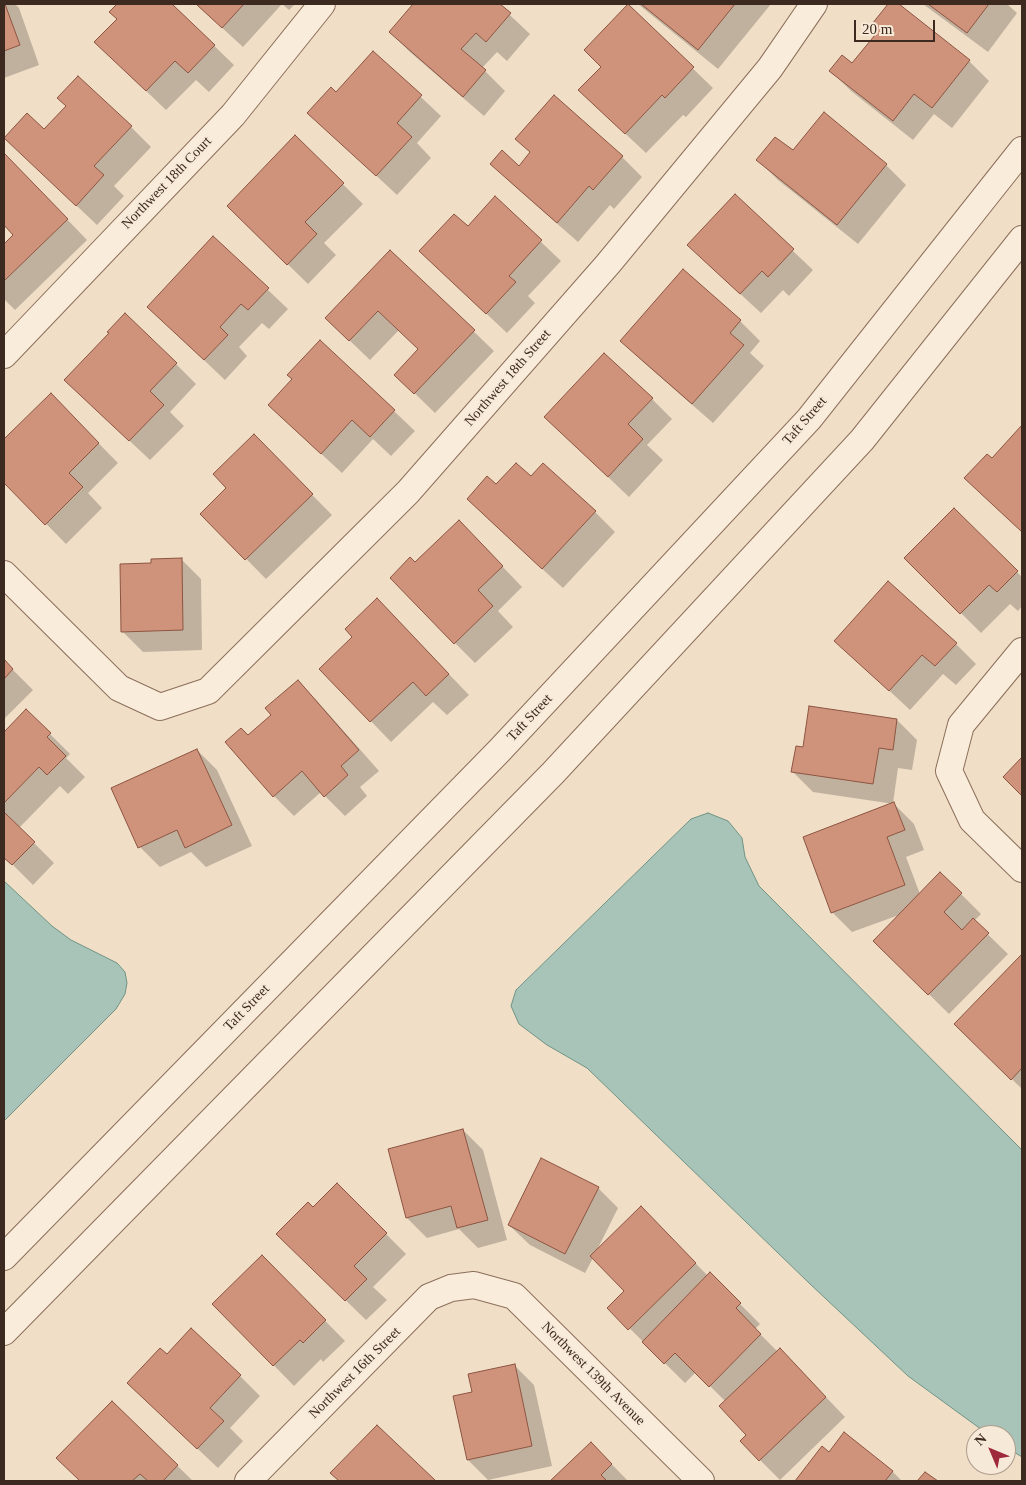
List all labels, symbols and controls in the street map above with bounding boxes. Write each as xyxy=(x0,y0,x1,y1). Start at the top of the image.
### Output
scale bar xyxy=(856,10,937,42)
text: 20 m xyxy=(862,21,892,37)
street label: Northwest 18th Court xyxy=(119,133,215,233)
street label: Northwest 18th Street xyxy=(461,326,555,430)
street label: Taft Street xyxy=(779,393,831,449)
street label: Taft Street xyxy=(504,691,556,745)
street label: Taft Street xyxy=(221,981,273,1035)
street label: Northwest 139th Avenue xyxy=(538,1319,648,1429)
street label: Northwest 16th Street xyxy=(306,1324,404,1422)
north arrow xyxy=(966,1425,1016,1475)
text: N xyxy=(972,1431,990,1449)

